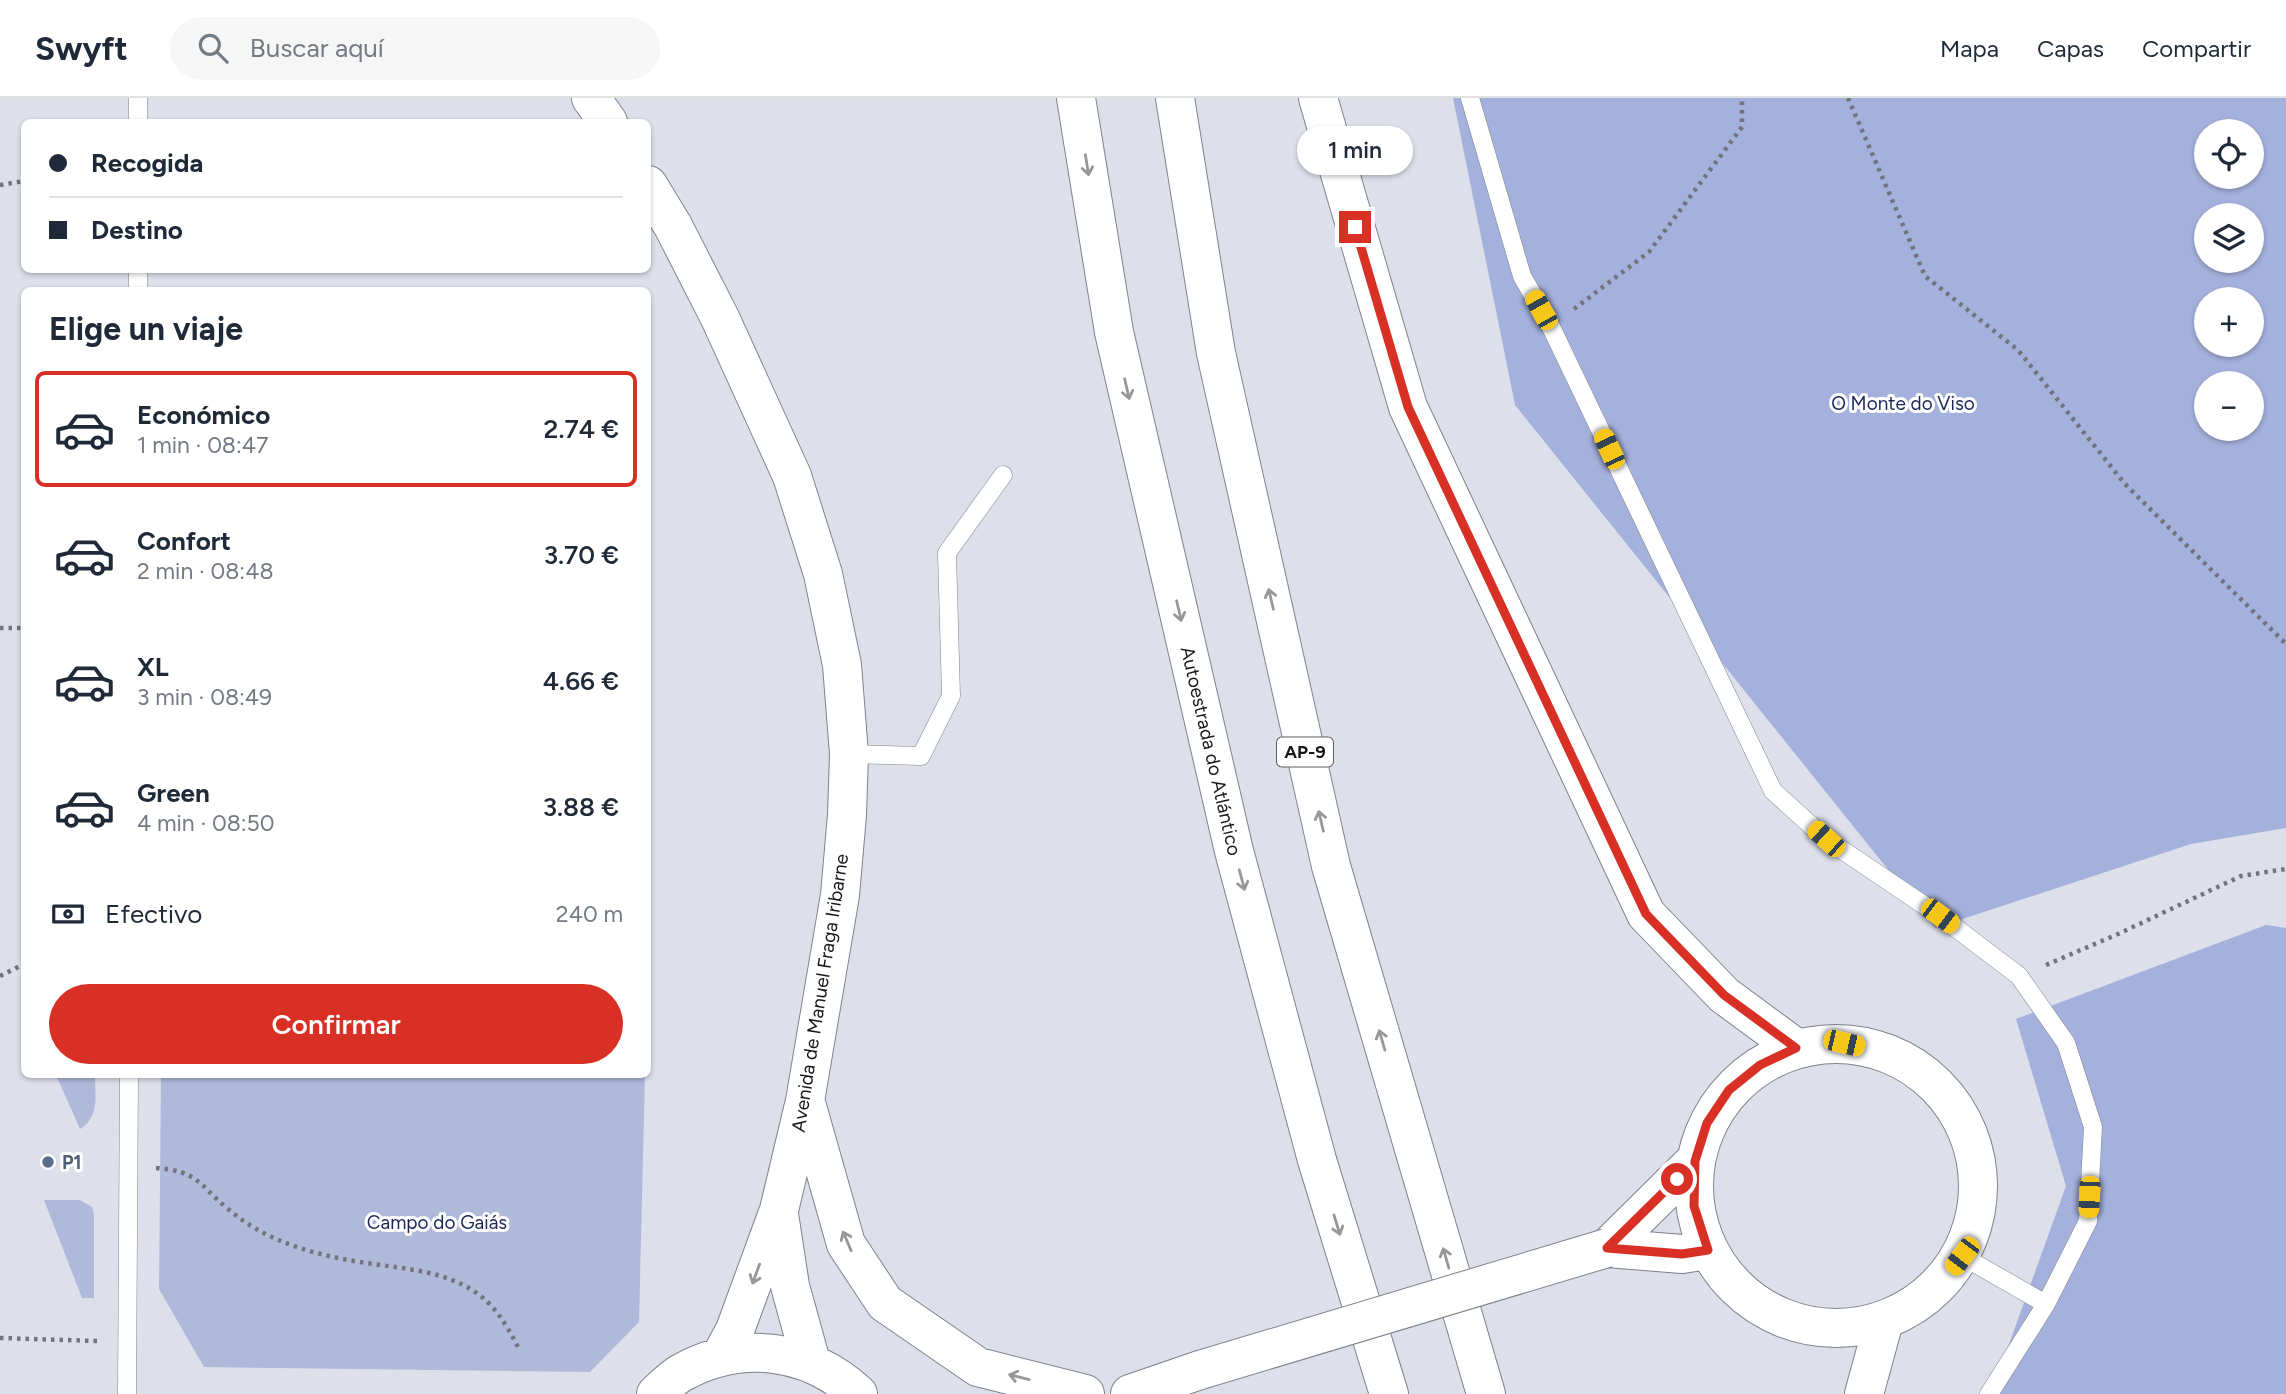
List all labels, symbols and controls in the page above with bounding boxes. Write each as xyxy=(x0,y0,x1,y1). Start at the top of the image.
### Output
search box xyxy=(170,17,660,80)
text: Swyft xyxy=(35,29,128,68)
icon: search xyxy=(194,29,232,67)
text: Buscar aquí xyxy=(250,32,384,64)
text: Mapa xyxy=(1940,34,1999,63)
text: Capas xyxy=(2037,34,2104,63)
text: Compartir xyxy=(2142,34,2251,63)
map controls xyxy=(2194,119,2264,441)
button: locate xyxy=(2194,119,2264,189)
callout: 1 min xyxy=(1297,125,1413,174)
text: 1 min xyxy=(1328,136,1382,164)
text: Recogida xyxy=(91,147,203,179)
one-way arrow xyxy=(1081,153,1094,176)
button: layers xyxy=(2194,203,2264,273)
route end xyxy=(1339,211,1371,243)
text: Destino xyxy=(91,214,183,246)
car xyxy=(1522,287,1561,333)
button: + xyxy=(2194,287,2264,357)
text: Elige un viaje xyxy=(49,310,243,348)
button: − xyxy=(2194,371,2264,441)
one-way arrow xyxy=(1121,377,1135,400)
park label: O Monte do Viso xyxy=(1831,392,1975,415)
icon: car xyxy=(53,398,116,461)
text: Económico xyxy=(137,399,270,431)
text: 2.74 € xyxy=(544,413,619,445)
car xyxy=(1591,426,1628,472)
text: 1 min · 08:47 xyxy=(137,431,268,459)
icon: car xyxy=(53,524,116,587)
text: Confort xyxy=(137,525,231,557)
text: 3.70 € xyxy=(544,539,619,571)
text: 2 min · 08:48 xyxy=(137,557,274,585)
one-way arrow xyxy=(1263,588,1277,611)
one-way arrow xyxy=(1172,599,1186,622)
street label: Autoestrada do Atlántico xyxy=(1176,644,1246,858)
icon: car xyxy=(53,650,116,713)
text: XL xyxy=(137,651,169,683)
text: 4.66 € xyxy=(543,665,619,697)
text: 3 min · 08:49 xyxy=(137,683,272,711)
road number: AP-9 xyxy=(1277,738,1333,766)
icon: car xyxy=(53,776,116,839)
text: Green xyxy=(137,777,210,809)
text: 3.88 € xyxy=(543,791,619,823)
text: 4 min · 08:50 xyxy=(137,809,275,837)
one-way arrow xyxy=(1313,810,1327,833)
car xyxy=(1804,817,1849,861)
street label: Avenida de Manuel Fraga Iribarne xyxy=(787,852,853,1134)
one-way arrow xyxy=(1236,868,1249,891)
icon: cash xyxy=(49,895,87,933)
car xyxy=(1917,895,1964,937)
text: Efectivo xyxy=(105,898,202,930)
text: 240 m xyxy=(556,900,623,928)
button: Confirmar xyxy=(49,984,623,1064)
car xyxy=(1822,1028,1867,1058)
one-way arrow xyxy=(1374,1029,1387,1051)
place label: P1 xyxy=(62,1151,81,1174)
marker: P1 xyxy=(40,1154,56,1170)
route start xyxy=(1661,1163,1693,1195)
car xyxy=(2078,1175,2101,1219)
park label: Campo do Gaiás xyxy=(367,1211,507,1234)
one-way arrow xyxy=(1331,1214,1344,1236)
one-way arrow xyxy=(840,1231,853,1252)
car xyxy=(1941,1233,1984,1279)
one-way arrow xyxy=(1439,1247,1452,1270)
one-way arrow xyxy=(748,1263,761,1285)
one-way arrow xyxy=(1008,1370,1030,1383)

